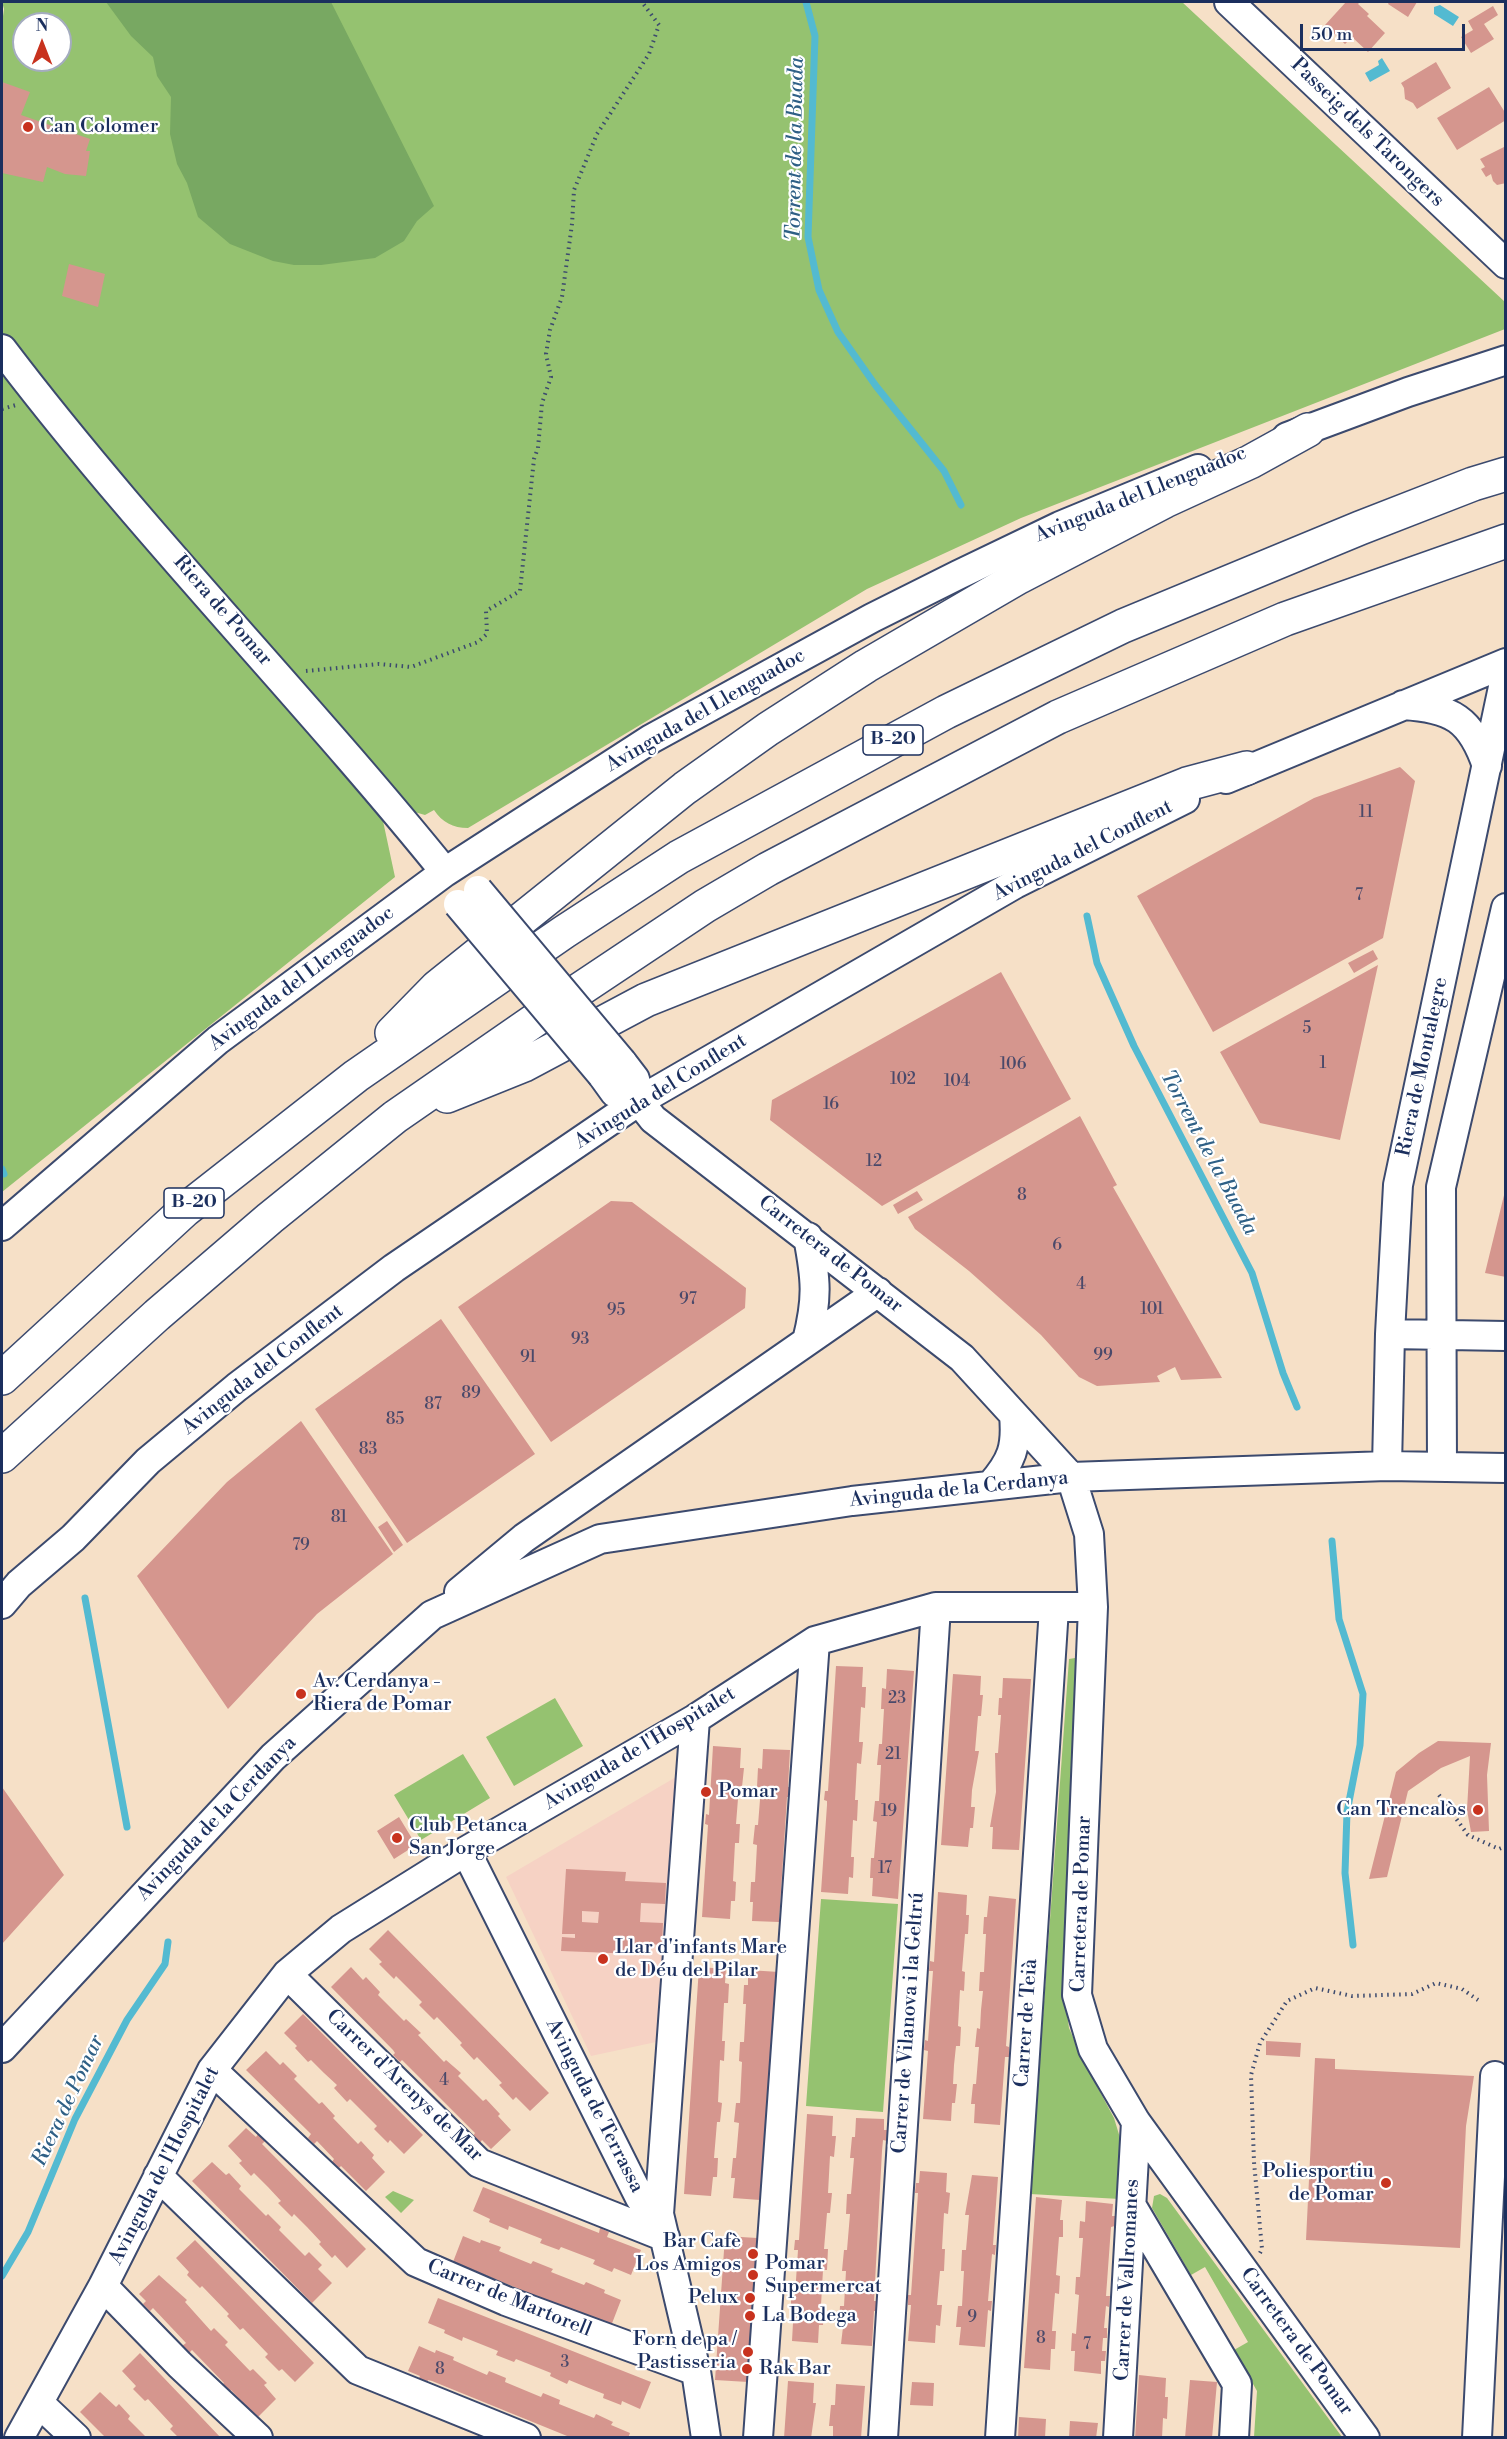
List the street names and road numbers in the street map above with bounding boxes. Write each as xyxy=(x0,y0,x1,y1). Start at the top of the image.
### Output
street label: Passeig dels Tarongers xyxy=(1285,54,1449,212)
street label: Avinguda del Llenguadoc xyxy=(1032,442,1250,548)
street label: Riera de Pomar xyxy=(167,551,277,671)
street label: Avinguda del Llenguadoc xyxy=(602,644,810,778)
road number: B-20 xyxy=(863,725,923,755)
street label: Avinguda del Conflent xyxy=(989,795,1177,907)
street label: Avinguda del Llenguadoc xyxy=(205,901,399,1057)
street label: Riera de Montalegre xyxy=(1392,975,1454,1159)
street label: Avinguda del Conflent xyxy=(571,1029,751,1155)
road number: B-20 xyxy=(164,1188,224,1218)
street label: Carretera de Pomar xyxy=(753,1191,907,1319)
street label: Avinguda del Conflent xyxy=(178,1300,348,1440)
street label: Avinguda de la Cerdanya xyxy=(849,1467,1069,1513)
street label: Avinguda de l'Hospitalet xyxy=(540,1682,740,1816)
street label: Avinguda de la Cerdanya xyxy=(132,1732,302,1906)
street label: Carretera de Pomar xyxy=(1067,1815,1097,1993)
street label: Carrer de Vilanova i la Geltrú xyxy=(888,1892,930,2154)
street label: Carrer de Teià xyxy=(1011,1958,1043,2088)
street label: Carrer d'Arenys de Mar xyxy=(321,2005,487,2167)
street label: Avinguda de Terrassa xyxy=(540,2015,648,2197)
street label: Avinguda de l'Hospitalet xyxy=(105,2063,225,2269)
street label: Carrer de Vallromanes xyxy=(1111,2178,1145,2382)
street label: Carrer de Martorell xyxy=(423,2255,595,2343)
street label: Carretera de Pomar xyxy=(1234,2263,1358,2421)

